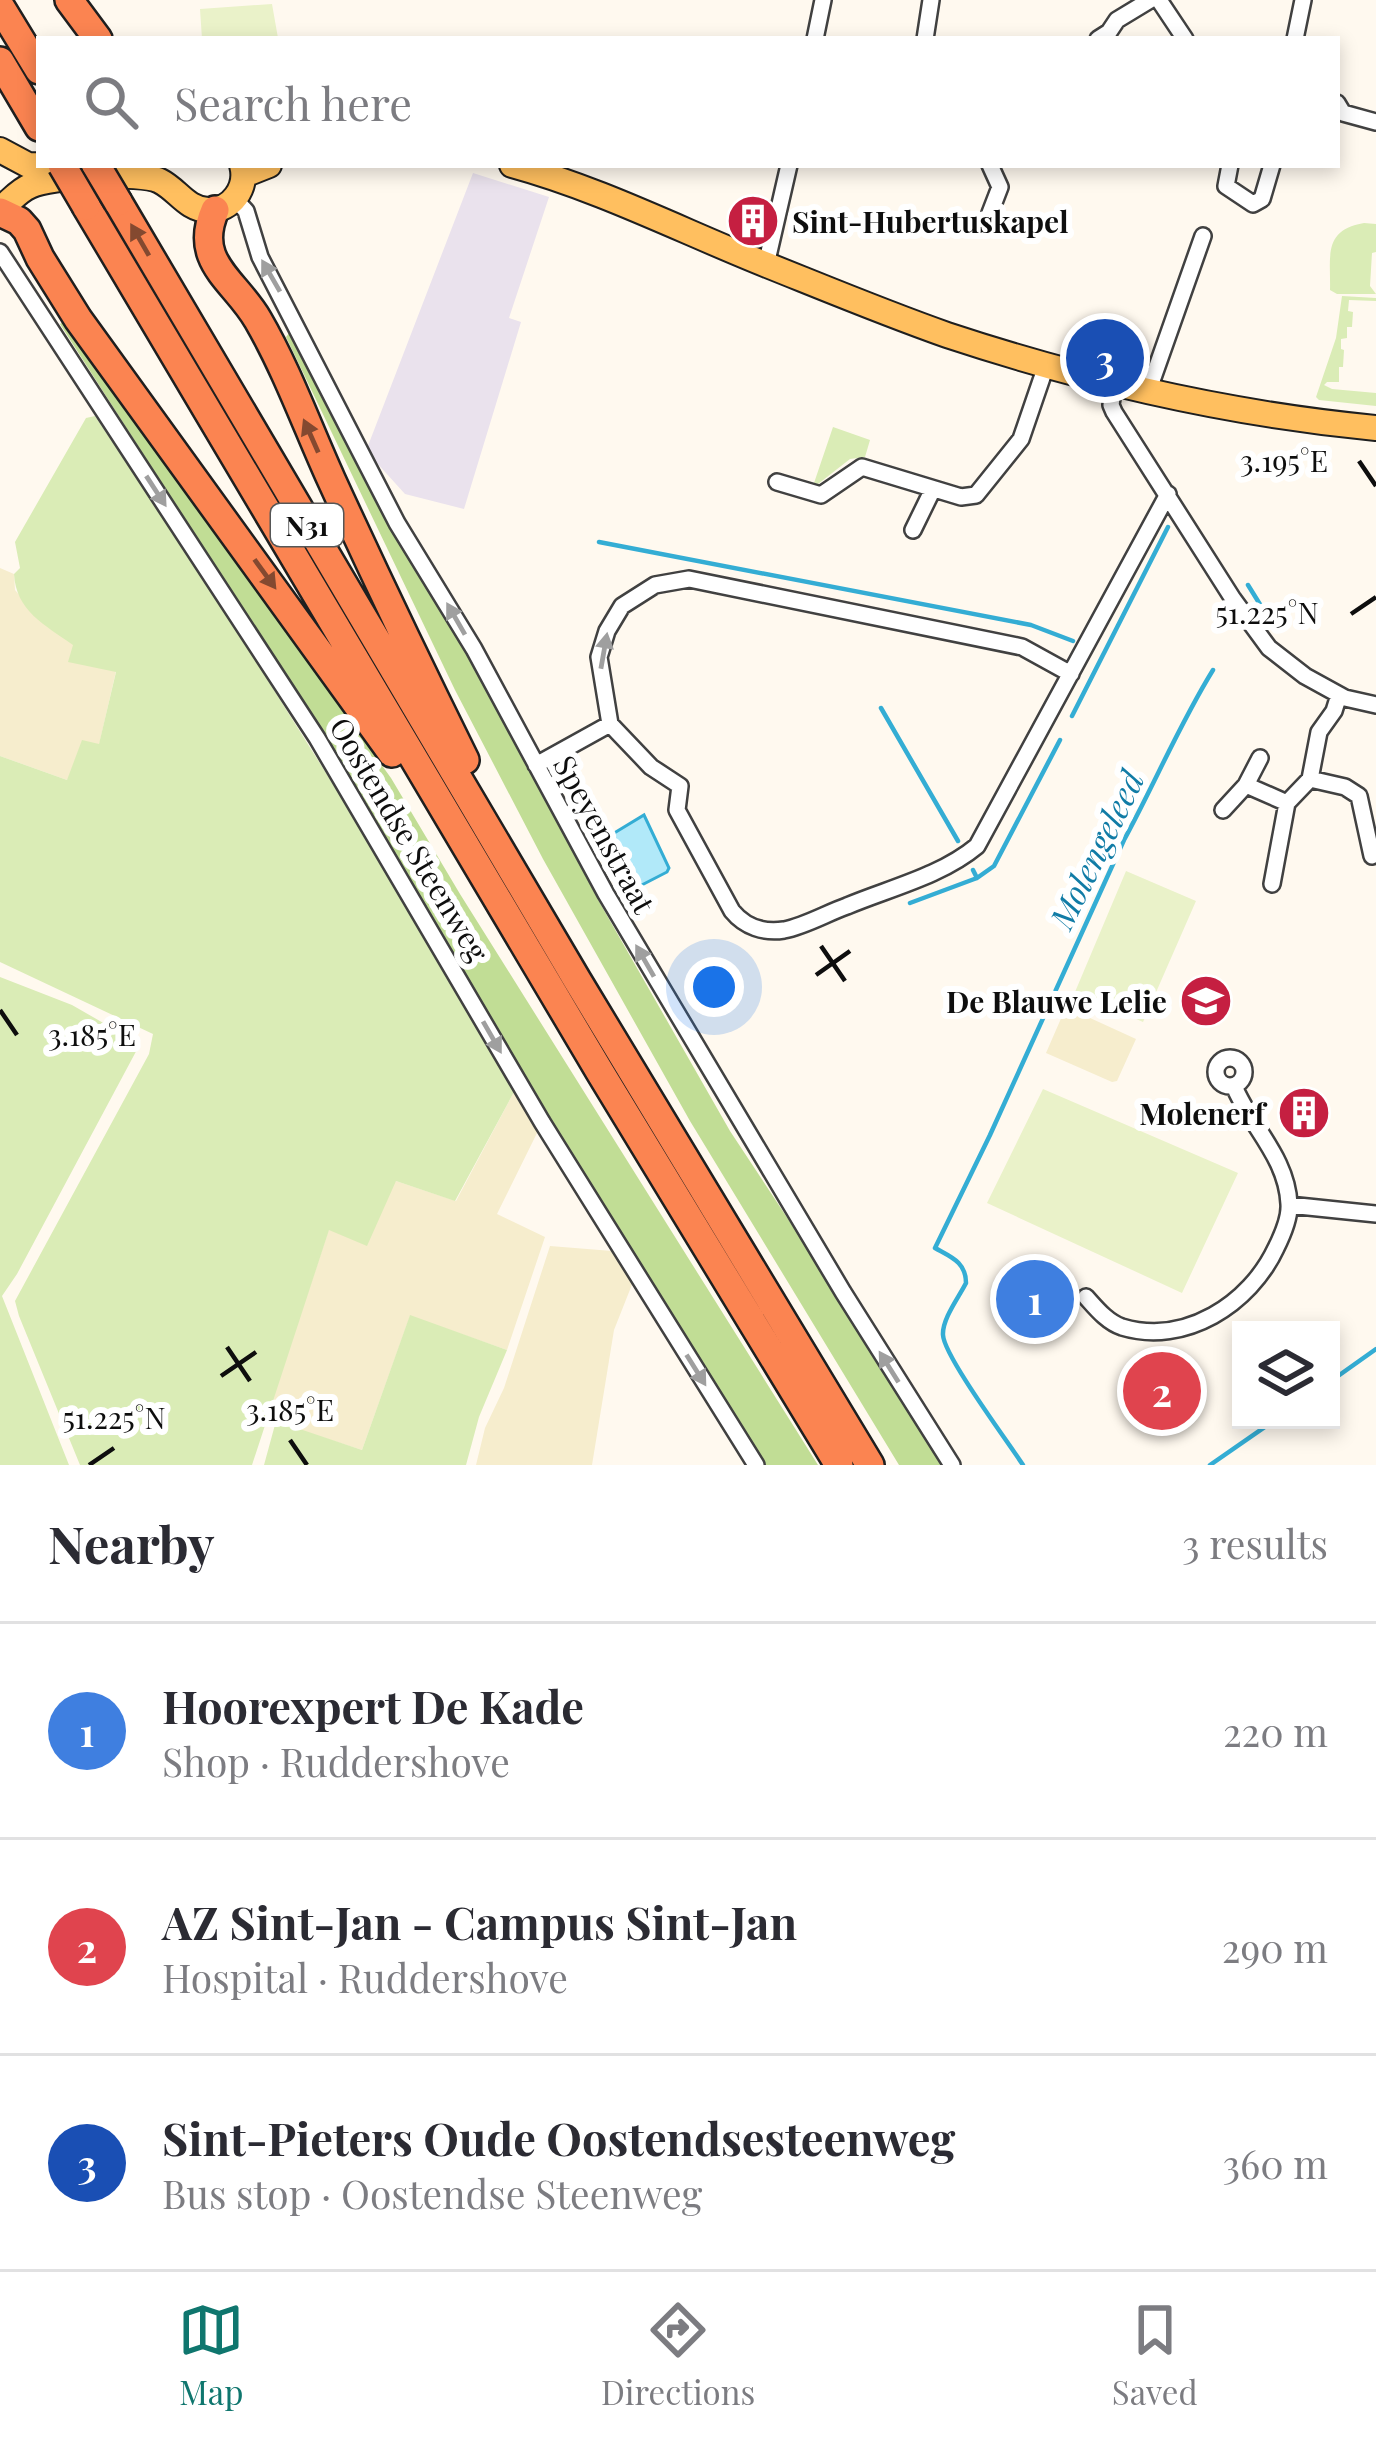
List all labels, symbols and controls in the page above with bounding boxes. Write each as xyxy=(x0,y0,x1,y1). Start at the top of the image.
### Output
search box xyxy=(36,36,1340,168)
icon: search xyxy=(78,69,144,135)
text: Search here xyxy=(174,72,412,132)
building icon: Sint-Hubertuskapel xyxy=(725,193,781,249)
place label: Sint-Hubertuskapel xyxy=(792,201,1069,241)
one-way arrow xyxy=(130,223,151,258)
one-way arrow xyxy=(261,260,282,293)
pin: 3 xyxy=(1066,313,1144,403)
one-way arrow xyxy=(301,418,321,453)
text: 3.195°E xyxy=(1240,440,1328,480)
one-way arrow xyxy=(145,474,167,507)
road number: N31 xyxy=(271,504,343,546)
one-way arrow xyxy=(253,558,277,590)
text: 51.225°N xyxy=(1215,592,1319,632)
one-way arrow xyxy=(447,602,468,636)
one-way arrow xyxy=(596,631,614,669)
street label: Oostendse Steenweg xyxy=(321,710,499,969)
street label: Speyenstraat xyxy=(545,748,665,920)
water label: Molengeleed xyxy=(1037,762,1153,937)
one-way arrow xyxy=(635,944,656,977)
your location xyxy=(684,957,744,1017)
school or university icon: De Blauwe Lelie xyxy=(1178,973,1234,1029)
place label: De Blauwe Lelie xyxy=(946,981,1167,1021)
text: 3.185°E xyxy=(48,1014,136,1054)
one-way arrow xyxy=(481,1020,502,1054)
building icon: Molenerf xyxy=(1276,1085,1332,1141)
place label: Molenerf xyxy=(1139,1093,1267,1133)
pin: 1 xyxy=(996,1254,1074,1344)
map controls xyxy=(1232,1321,1340,1429)
button: layers xyxy=(1232,1321,1340,1429)
pin: 2 xyxy=(1123,1346,1201,1436)
one-way arrow xyxy=(879,1350,900,1384)
one-way arrow xyxy=(684,1353,706,1386)
text: 3.185°E xyxy=(246,1389,334,1429)
text: 51.225°N xyxy=(62,1397,166,1437)
text: Nearby xyxy=(48,1509,214,1577)
text: 3 results xyxy=(1182,1517,1328,1569)
text: Hoorexpert De Kade xyxy=(162,1675,584,1735)
text: 1 xyxy=(80,1705,94,1757)
text: 220 m xyxy=(1223,1705,1328,1757)
text: Shop · Ruddershove xyxy=(162,1735,510,1787)
text: AZ Sint-Jan - Campus Sint-Jan xyxy=(162,1891,797,1951)
text: 2 xyxy=(77,1921,97,1973)
text: 290 m xyxy=(1222,1921,1328,1973)
text: Hospital · Ruddershove xyxy=(162,1951,568,2003)
text: Sint-Pieters Oude Oostendsesteenweg xyxy=(162,2107,955,2167)
text: 3 xyxy=(77,2137,97,2189)
text: 360 m xyxy=(1223,2137,1328,2189)
text: Bus stop · Oostendse Steenweg xyxy=(162,2167,702,2219)
tab: Map xyxy=(178,2297,244,2413)
tab: Directions xyxy=(601,2297,755,2413)
tab: Saved xyxy=(1112,2297,1198,2413)

